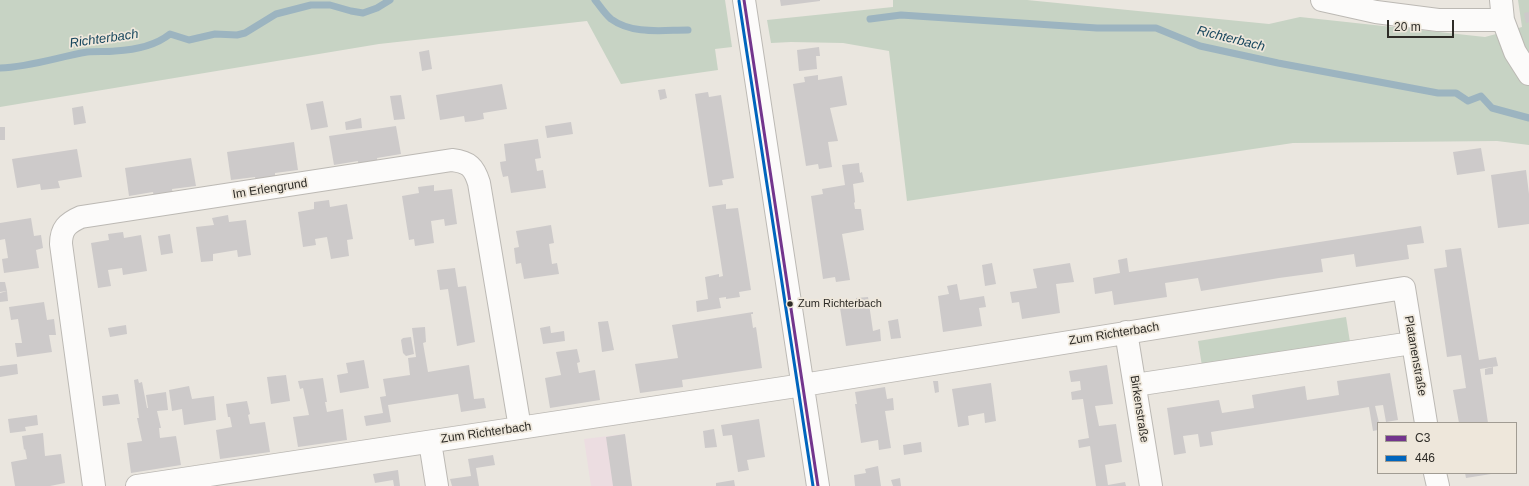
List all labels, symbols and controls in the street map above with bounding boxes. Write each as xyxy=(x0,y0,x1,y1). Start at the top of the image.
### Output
scale bar xyxy=(1389,12,1456,38)
text: 20 m xyxy=(1394,20,1421,34)
water label: Richterbach xyxy=(1195,23,1267,55)
water label: Richterbach xyxy=(69,26,139,52)
street label: Im Erlengrund xyxy=(232,176,308,202)
place label: Zum Richterbach xyxy=(798,297,882,311)
marker: Zum Richterbach xyxy=(785,299,795,309)
street label: Platanenstraße xyxy=(1401,315,1429,397)
street label: Zum Richterbach xyxy=(1068,320,1160,348)
street label: Birkenstraße xyxy=(1127,374,1151,444)
street label: Zum Richterbach xyxy=(440,420,532,446)
legend xyxy=(1377,422,1517,474)
text: C3 xyxy=(1415,431,1430,445)
text: 446 xyxy=(1415,451,1435,465)

